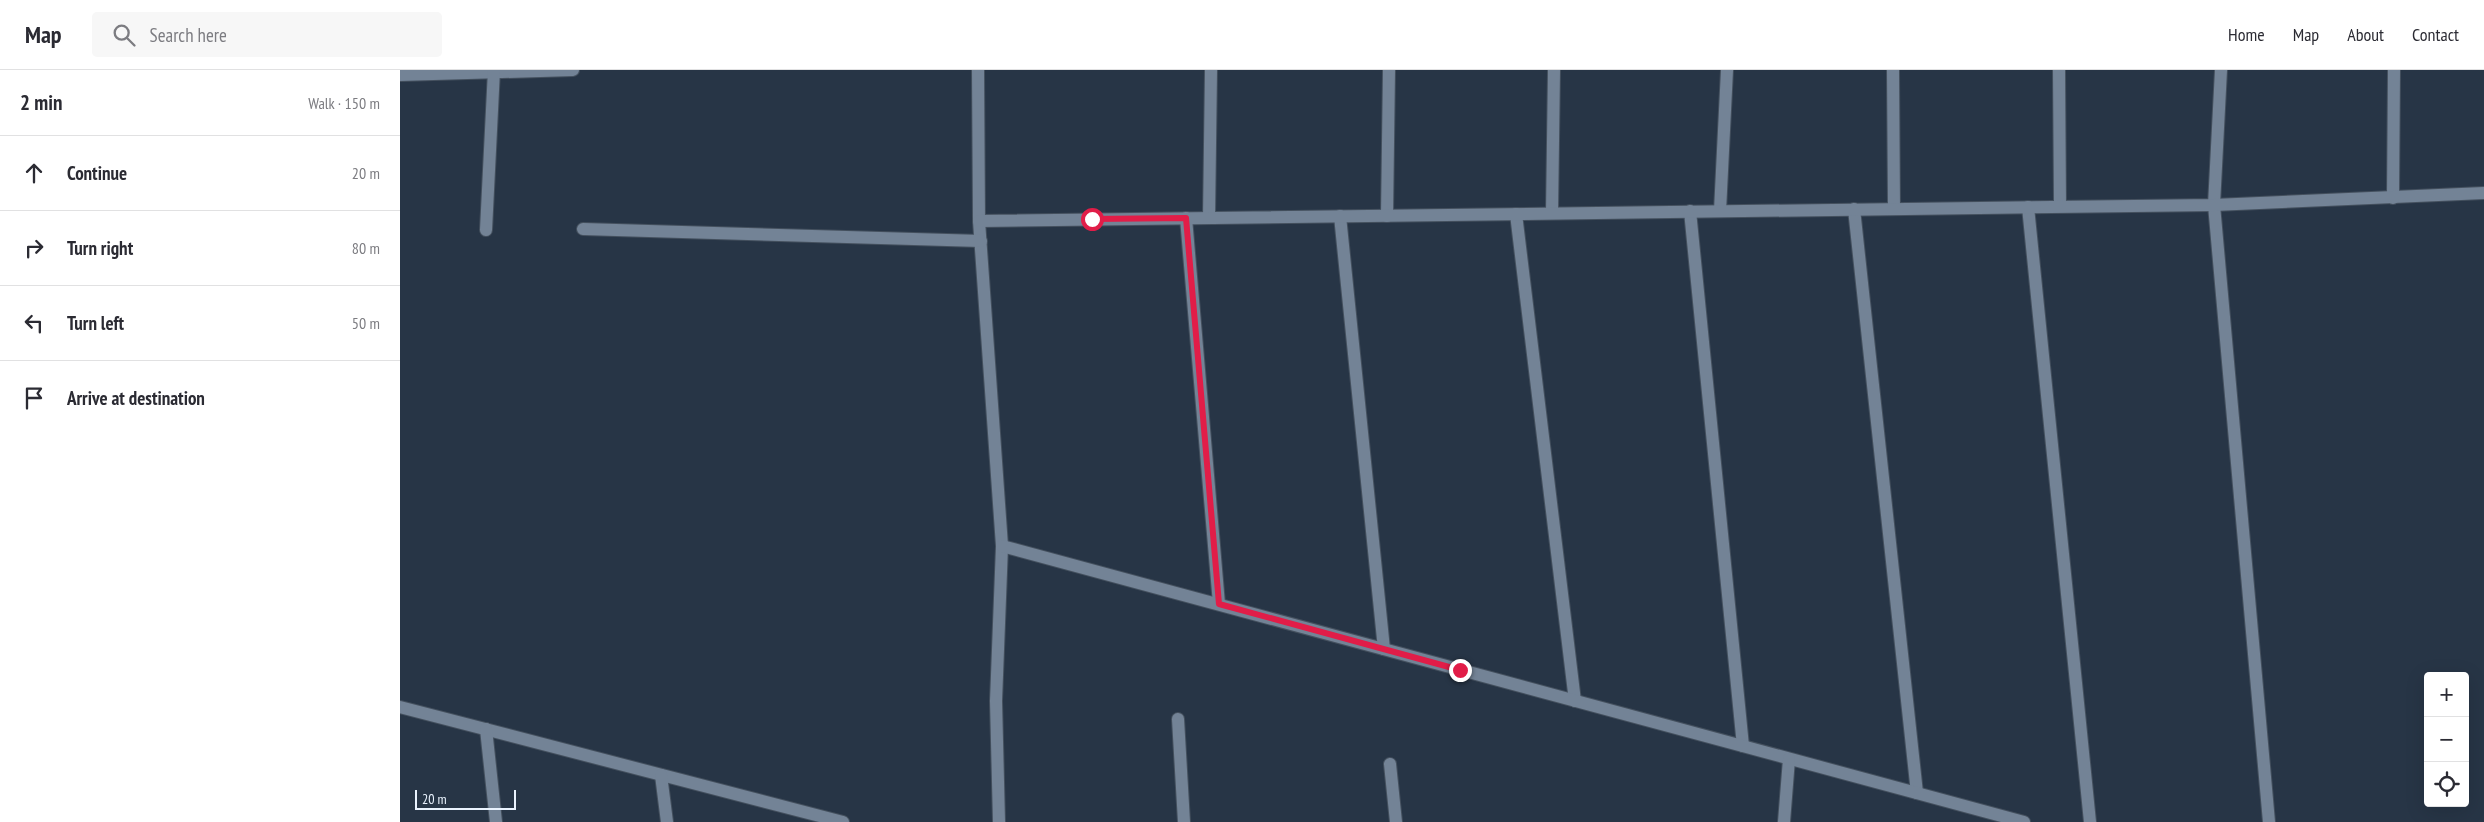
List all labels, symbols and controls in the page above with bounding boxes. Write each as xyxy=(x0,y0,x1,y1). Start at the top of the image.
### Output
search box xyxy=(92,12,442,57)
text: Map xyxy=(25,19,62,50)
icon: search xyxy=(110,21,138,49)
text: Search here xyxy=(150,23,227,47)
text: Home xyxy=(2228,23,2265,46)
text: Map xyxy=(2293,23,2319,46)
text: About xyxy=(2347,23,2384,46)
text: Contact xyxy=(2412,23,2459,46)
text: 2 min xyxy=(20,89,62,116)
text: Walk · 150 m xyxy=(308,93,380,113)
icon: ahead xyxy=(20,159,48,187)
text: Continue xyxy=(67,161,127,185)
text: 20 m xyxy=(352,163,380,183)
route start xyxy=(1081,208,1104,231)
icon: right xyxy=(20,234,48,262)
text: Turn right xyxy=(67,236,133,260)
text: 80 m xyxy=(352,238,380,258)
icon: left xyxy=(20,309,48,337)
text: Turn left xyxy=(67,311,124,335)
text: 50 m xyxy=(352,313,380,333)
icon: arrive xyxy=(20,384,48,412)
text: Arrive at destination xyxy=(67,386,205,410)
route end xyxy=(1449,659,1472,682)
map controls xyxy=(2424,672,2469,807)
button: + xyxy=(2424,672,2469,717)
button: − xyxy=(2424,717,2469,762)
button: locate xyxy=(2424,762,2469,807)
scale bar xyxy=(415,787,516,810)
text: 20 m xyxy=(422,790,447,808)

